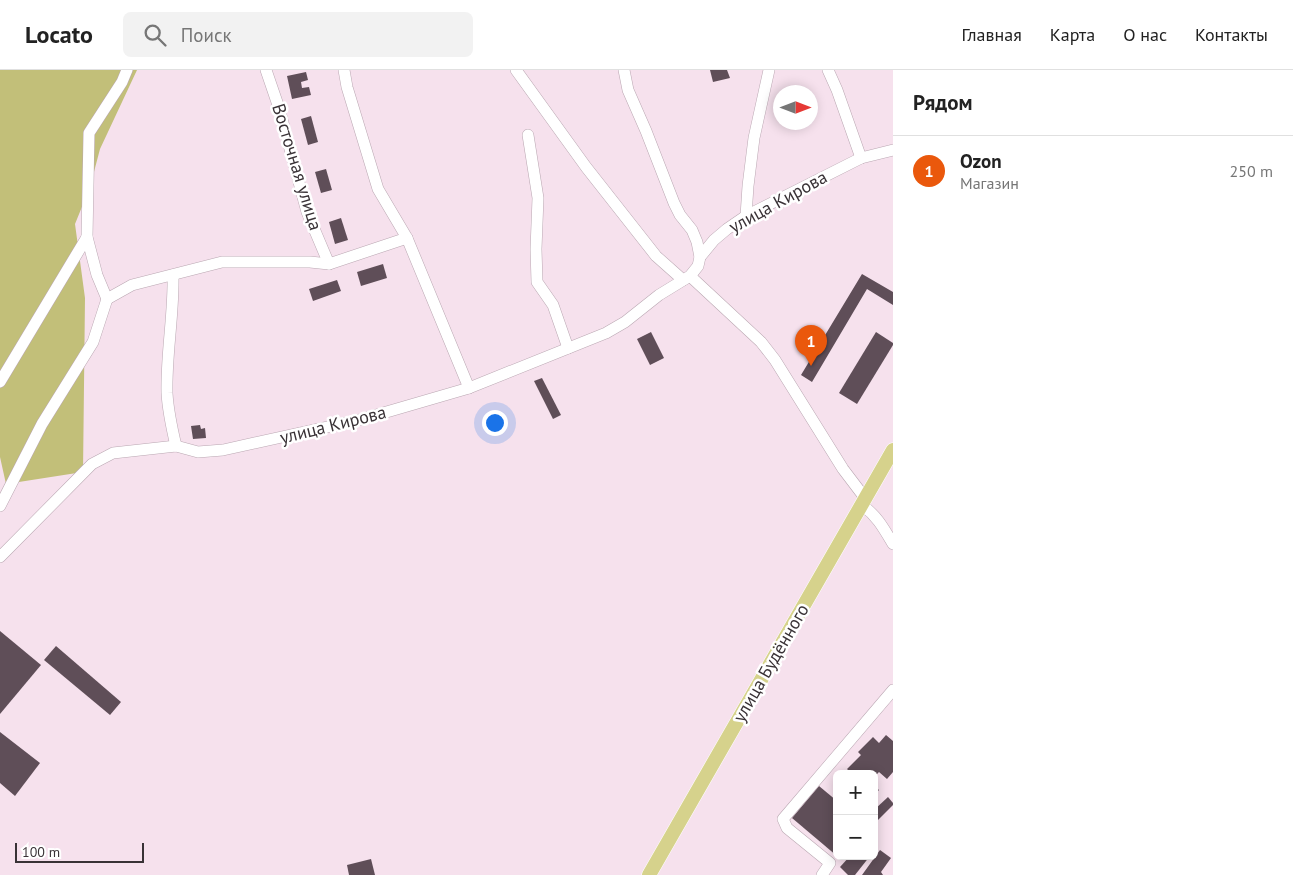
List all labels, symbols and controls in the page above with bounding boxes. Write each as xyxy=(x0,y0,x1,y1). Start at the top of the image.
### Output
search box xyxy=(123,12,473,57)
text: Locato xyxy=(25,19,93,50)
icon: search xyxy=(141,21,169,49)
text: Поиск xyxy=(181,23,232,47)
text: Главная xyxy=(961,23,1022,46)
text: Карта xyxy=(1050,23,1095,46)
text: О нас xyxy=(1123,23,1167,46)
text: Контакты xyxy=(1195,23,1268,46)
north arrow xyxy=(773,85,818,130)
text: Рядом xyxy=(913,89,972,116)
street label: Восточная улица xyxy=(267,101,328,233)
text: Ozon xyxy=(960,149,1002,173)
text: 1 xyxy=(924,161,934,181)
text: 250 m xyxy=(1230,161,1273,181)
street label: улица Кирова xyxy=(725,165,831,238)
text: Магазин xyxy=(960,173,1019,193)
pin: 1 xyxy=(795,325,827,366)
street label: улица Кирова xyxy=(277,400,388,449)
your location xyxy=(482,410,508,436)
street label: улица Будённого xyxy=(727,600,814,726)
map controls xyxy=(833,770,878,860)
button: + xyxy=(833,770,878,815)
button: − xyxy=(833,815,878,860)
scale bar xyxy=(15,840,144,863)
text: 100 m xyxy=(22,843,60,861)

